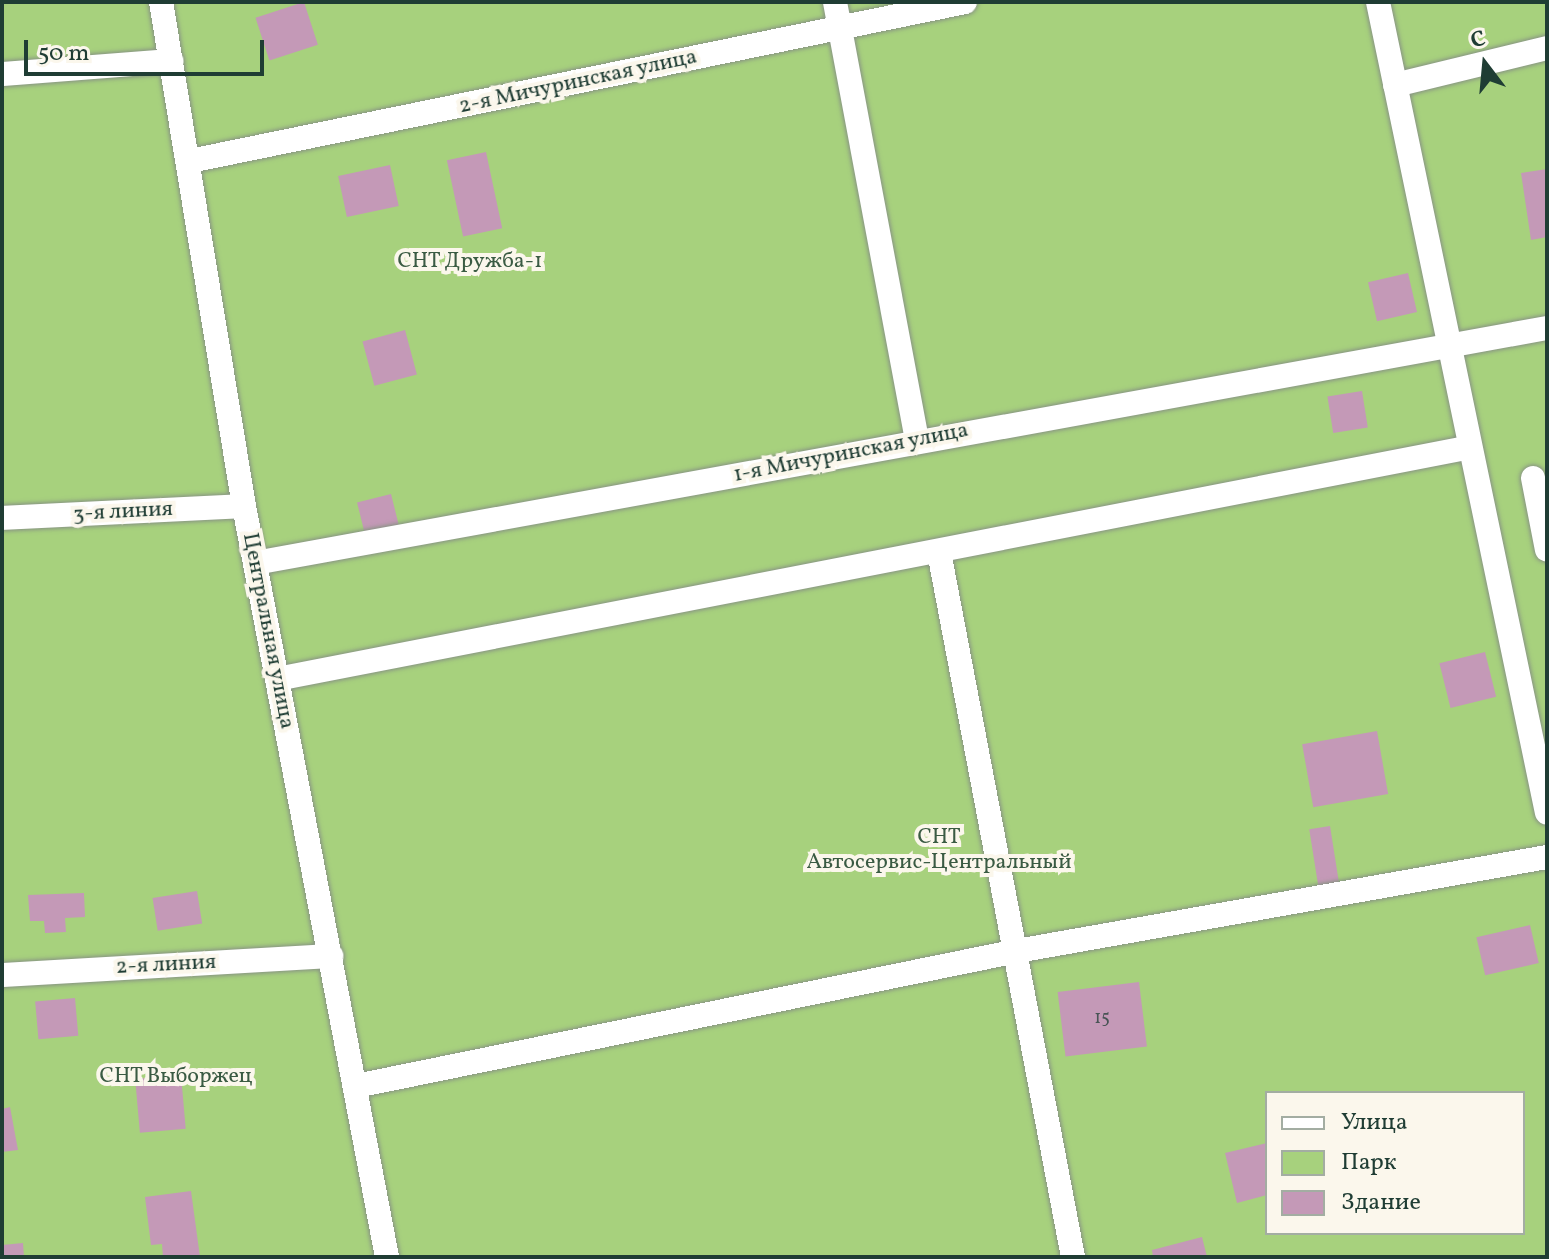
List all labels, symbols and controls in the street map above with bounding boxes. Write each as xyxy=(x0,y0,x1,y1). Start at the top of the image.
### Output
scale bar xyxy=(28,24,268,74)
north arrow xyxy=(1445,24,1525,104)
text: С xyxy=(1467,24,1489,57)
text: 50 m xyxy=(38,37,90,71)
street label: 2-я Мичуринская улица xyxy=(456,44,700,120)
park label: СНТ Дружба-1 xyxy=(397,249,543,275)
street label: 1-я Мичуринская улица xyxy=(731,417,971,489)
street label: 3-я линия xyxy=(72,496,174,528)
street label: Центральная улица xyxy=(236,530,300,732)
park label: СНТ Автосервис-Центральный xyxy=(806,824,1072,876)
street label: 2-я линия xyxy=(115,949,217,981)
house number: 15 xyxy=(1094,1008,1110,1030)
park label: СНТ Выборжец xyxy=(99,1064,253,1090)
legend xyxy=(1265,1091,1525,1235)
text: Улица xyxy=(1341,1106,1408,1140)
text: Парк xyxy=(1341,1146,1397,1180)
text: Здание xyxy=(1341,1186,1421,1220)

